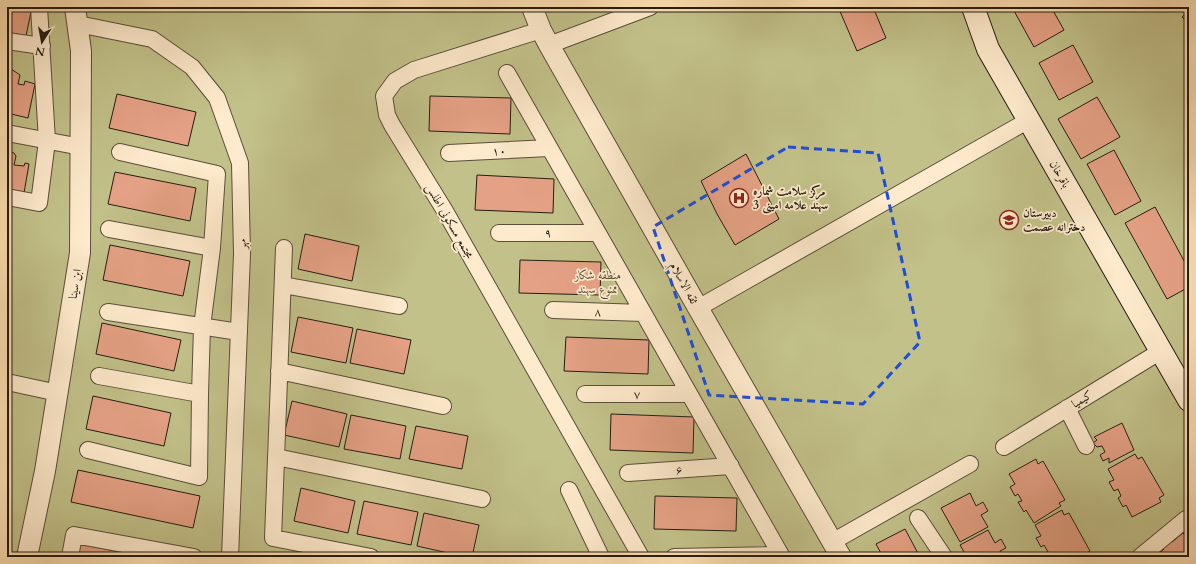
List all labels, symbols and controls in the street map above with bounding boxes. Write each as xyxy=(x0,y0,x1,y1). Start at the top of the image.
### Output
north arrow xyxy=(22,22,62,62)
text: N xyxy=(34,43,46,60)
street label: ۱۰ xyxy=(492,143,506,159)
street label: باقرخان xyxy=(1046,157,1074,191)
street label: مجتمع مسکونی اطلس xyxy=(419,180,478,264)
place label: مرکز سلامت شماره 3 سهند علامه امینی xyxy=(753,183,828,214)
hospital icon: مرکز سلامت شماره 3 سهند علامه امینی xyxy=(728,187,750,209)
place label: دبیرستان دخترانه عصمت xyxy=(1023,205,1085,235)
school or university icon: دبیرستان دخترانه عصمت xyxy=(998,209,1020,231)
street label: ۹ xyxy=(544,225,552,241)
street label: مهر xyxy=(234,238,250,251)
street label: ثقه الاسلام xyxy=(663,259,702,309)
street label: ابن سینا xyxy=(65,267,85,300)
park label: منطقه شکار ممنوع سهند xyxy=(574,267,621,300)
street label: ۸ xyxy=(594,304,602,320)
street label: ۷ xyxy=(633,386,641,402)
street label: کیمیا xyxy=(1068,386,1096,412)
street label: ۶ xyxy=(675,462,683,478)

